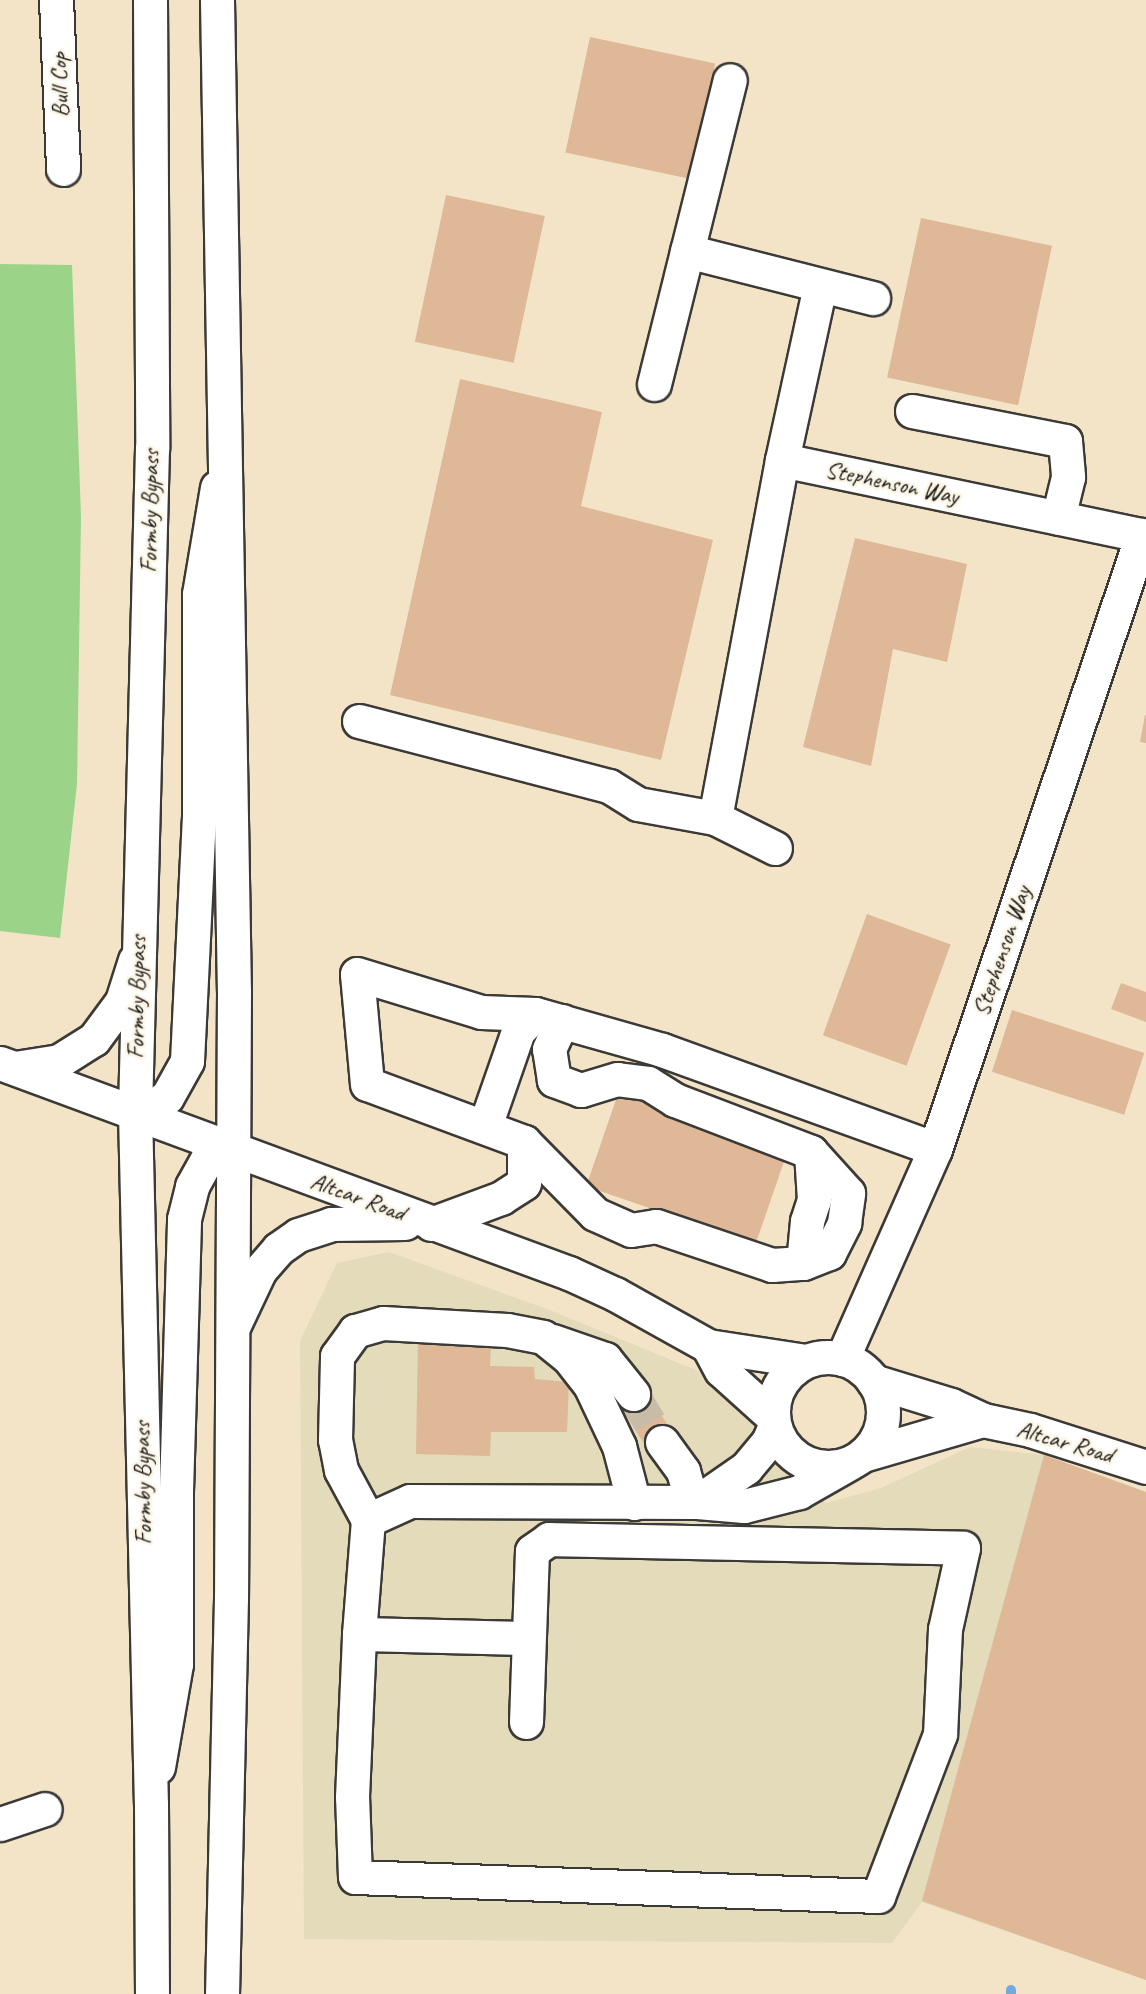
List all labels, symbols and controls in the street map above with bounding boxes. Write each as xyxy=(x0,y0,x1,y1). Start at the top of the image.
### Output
street label: Bull Cop xyxy=(44,52,76,118)
street label: Formby Bypass xyxy=(135,449,165,573)
street label: Stephenson Way xyxy=(823,455,961,511)
street label: Stephenson Way xyxy=(966,882,1038,1020)
street label: Formby Bypass xyxy=(122,935,152,1059)
street label: Altcar Road xyxy=(307,1167,409,1227)
street label: Altcar Road xyxy=(1014,1415,1116,1469)
street label: Formby Bypass xyxy=(128,1421,158,1545)

